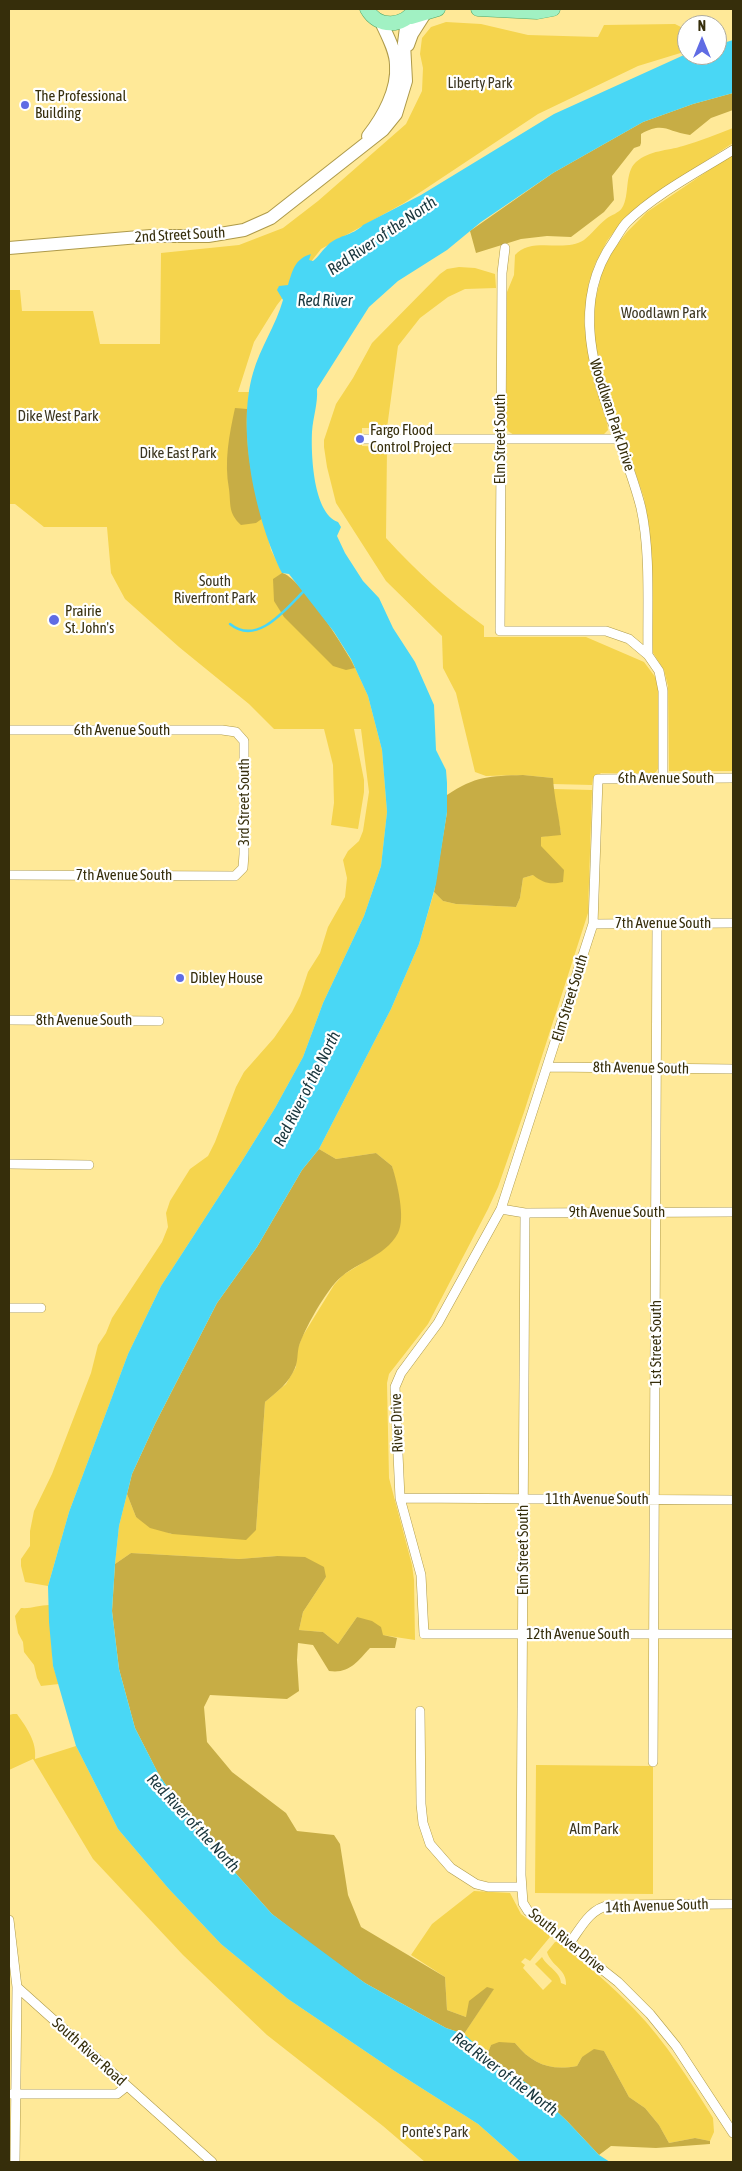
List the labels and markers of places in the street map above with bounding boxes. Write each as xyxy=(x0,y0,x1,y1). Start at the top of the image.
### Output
place label: The Professional Building xyxy=(35,87,127,122)
marker: The Professional Building xyxy=(19,99,31,111)
place label: Fargo Flood Control Project xyxy=(370,421,452,456)
marker: Fargo Flood Control Project xyxy=(354,433,366,445)
place label: Prairie St. John's xyxy=(65,602,114,637)
marker: Prairie St. John's xyxy=(47,613,61,627)
place label: Dibley House xyxy=(190,969,263,987)
marker: Dibley House xyxy=(174,972,186,984)

